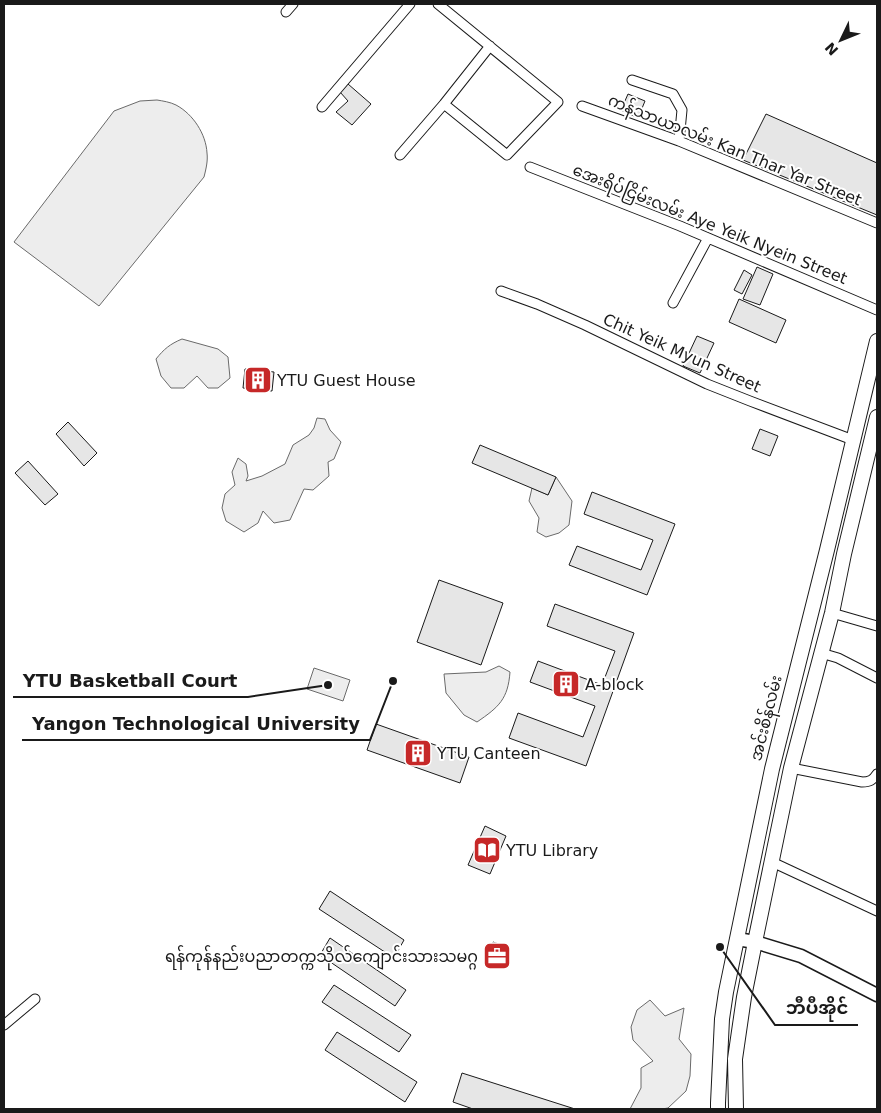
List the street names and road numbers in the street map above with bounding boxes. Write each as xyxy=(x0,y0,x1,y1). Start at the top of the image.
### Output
street label: ကန်သာယာလမ်း Kan Thar Yar Street xyxy=(604,88,865,213)
street label: အေးရိပ်ငြိမ်းလမ်း Aye Yeik Nyein Street xyxy=(568,158,851,292)
street label: Chit Yeik Myun Street xyxy=(600,310,764,396)
street label: အင်းစိန်လမ်း xyxy=(744,673,790,764)

